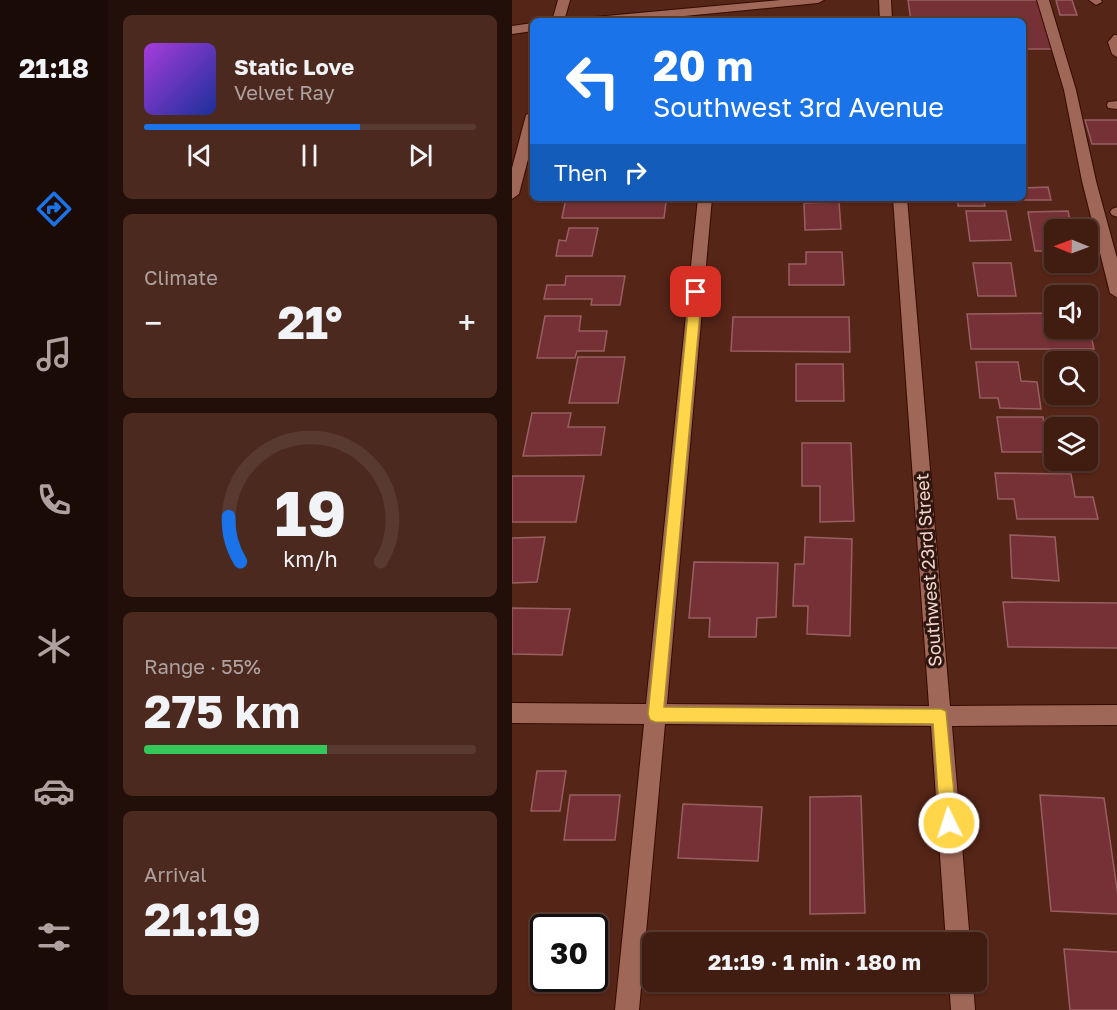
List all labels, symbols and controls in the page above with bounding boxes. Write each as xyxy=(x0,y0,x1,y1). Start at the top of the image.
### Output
text: 20 m xyxy=(653,40,753,90)
icon: left xyxy=(554,42,632,120)
text: 21:18 xyxy=(19,52,89,84)
text: Static Love xyxy=(234,53,354,80)
text: Velvet Ray xyxy=(234,80,335,104)
text: Southwest 3rd Avenue xyxy=(653,91,944,123)
icon: previous xyxy=(183,139,216,172)
icon: pause xyxy=(293,139,326,172)
icon: next xyxy=(404,139,437,172)
icon: right xyxy=(619,156,652,189)
text: Then xyxy=(554,159,607,186)
icon: directions xyxy=(33,188,75,230)
north arrow xyxy=(1044,219,1098,273)
map controls xyxy=(1044,219,1098,471)
text: Climate xyxy=(144,265,218,289)
pin xyxy=(670,266,721,317)
icon: arrive xyxy=(679,275,712,308)
button: sound xyxy=(1044,285,1098,339)
text: 21° xyxy=(277,295,343,349)
text: − xyxy=(144,303,162,342)
text: + xyxy=(458,303,476,342)
icon: music xyxy=(33,333,75,375)
button: search xyxy=(1044,351,1098,405)
button: layers xyxy=(1044,417,1098,471)
street label: Southwest 23rd Street xyxy=(910,473,946,668)
text: 19 xyxy=(274,475,346,550)
icon: phone xyxy=(33,479,75,521)
text: km/h xyxy=(283,546,337,572)
icon: climate xyxy=(33,625,75,667)
text: Range · 55% xyxy=(144,654,261,678)
text: 275 km xyxy=(144,684,300,738)
icon: car xyxy=(33,770,75,812)
position arrow xyxy=(917,791,981,855)
text: Arrival xyxy=(144,862,207,886)
text: 21:19 xyxy=(144,892,261,946)
speed limit sign: 30 xyxy=(530,914,608,992)
icon: filters xyxy=(33,916,75,958)
text: 21:19 · 1 min · 180 m xyxy=(708,948,921,975)

